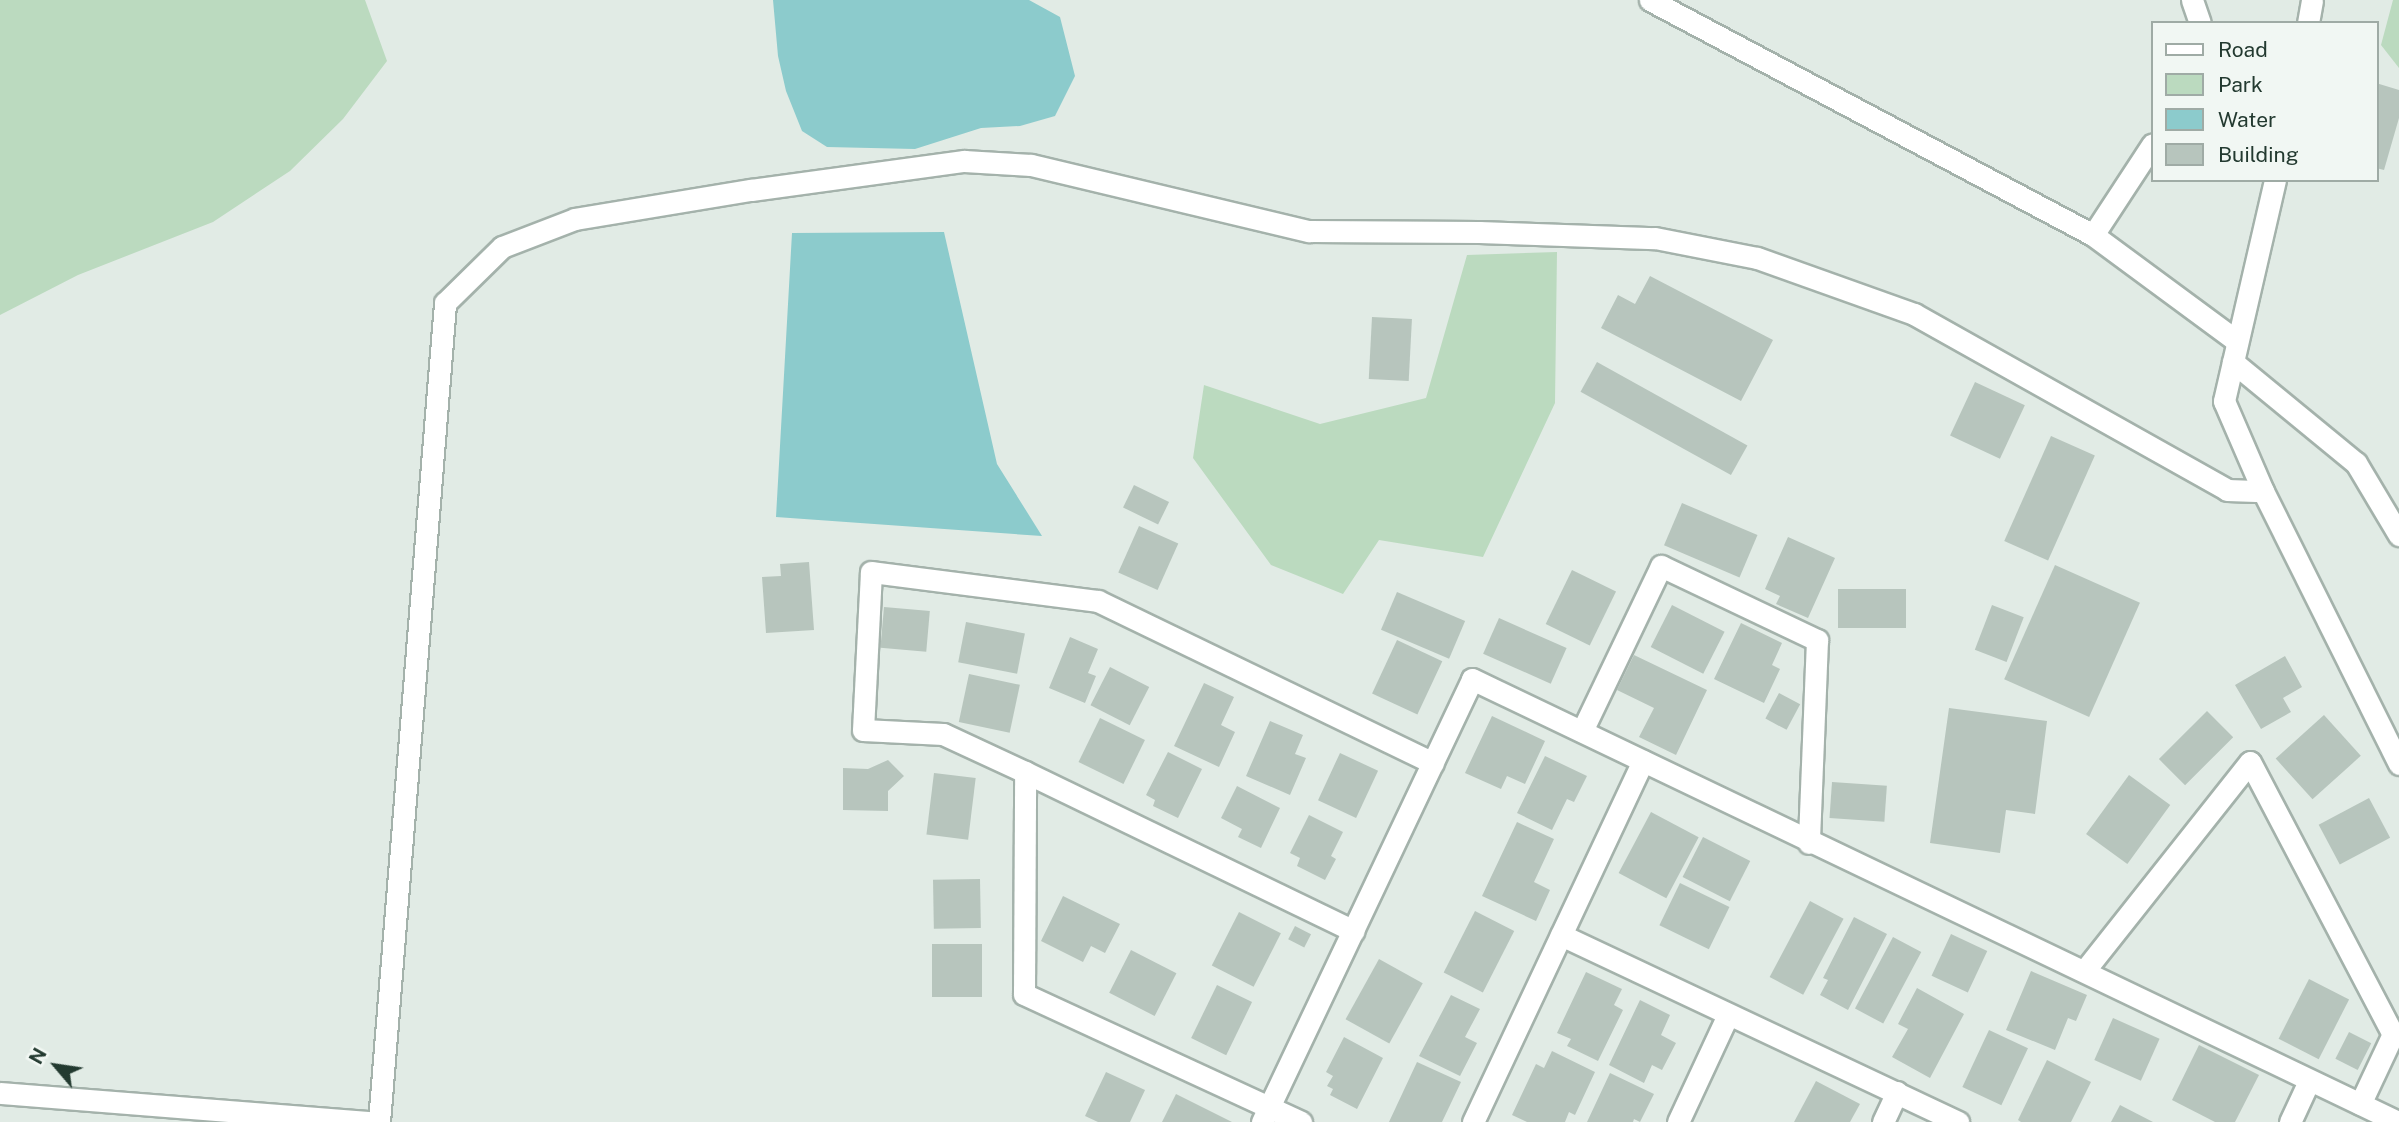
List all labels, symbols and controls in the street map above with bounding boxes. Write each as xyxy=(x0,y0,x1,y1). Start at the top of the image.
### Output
legend xyxy=(2150,21,2378,182)
text: Road xyxy=(2218,37,2268,62)
text: Park xyxy=(2218,72,2263,97)
text: Water xyxy=(2218,107,2276,132)
text: Building xyxy=(2218,142,2299,167)
north arrow xyxy=(21,1031,91,1101)
text: N xyxy=(24,1044,51,1068)

